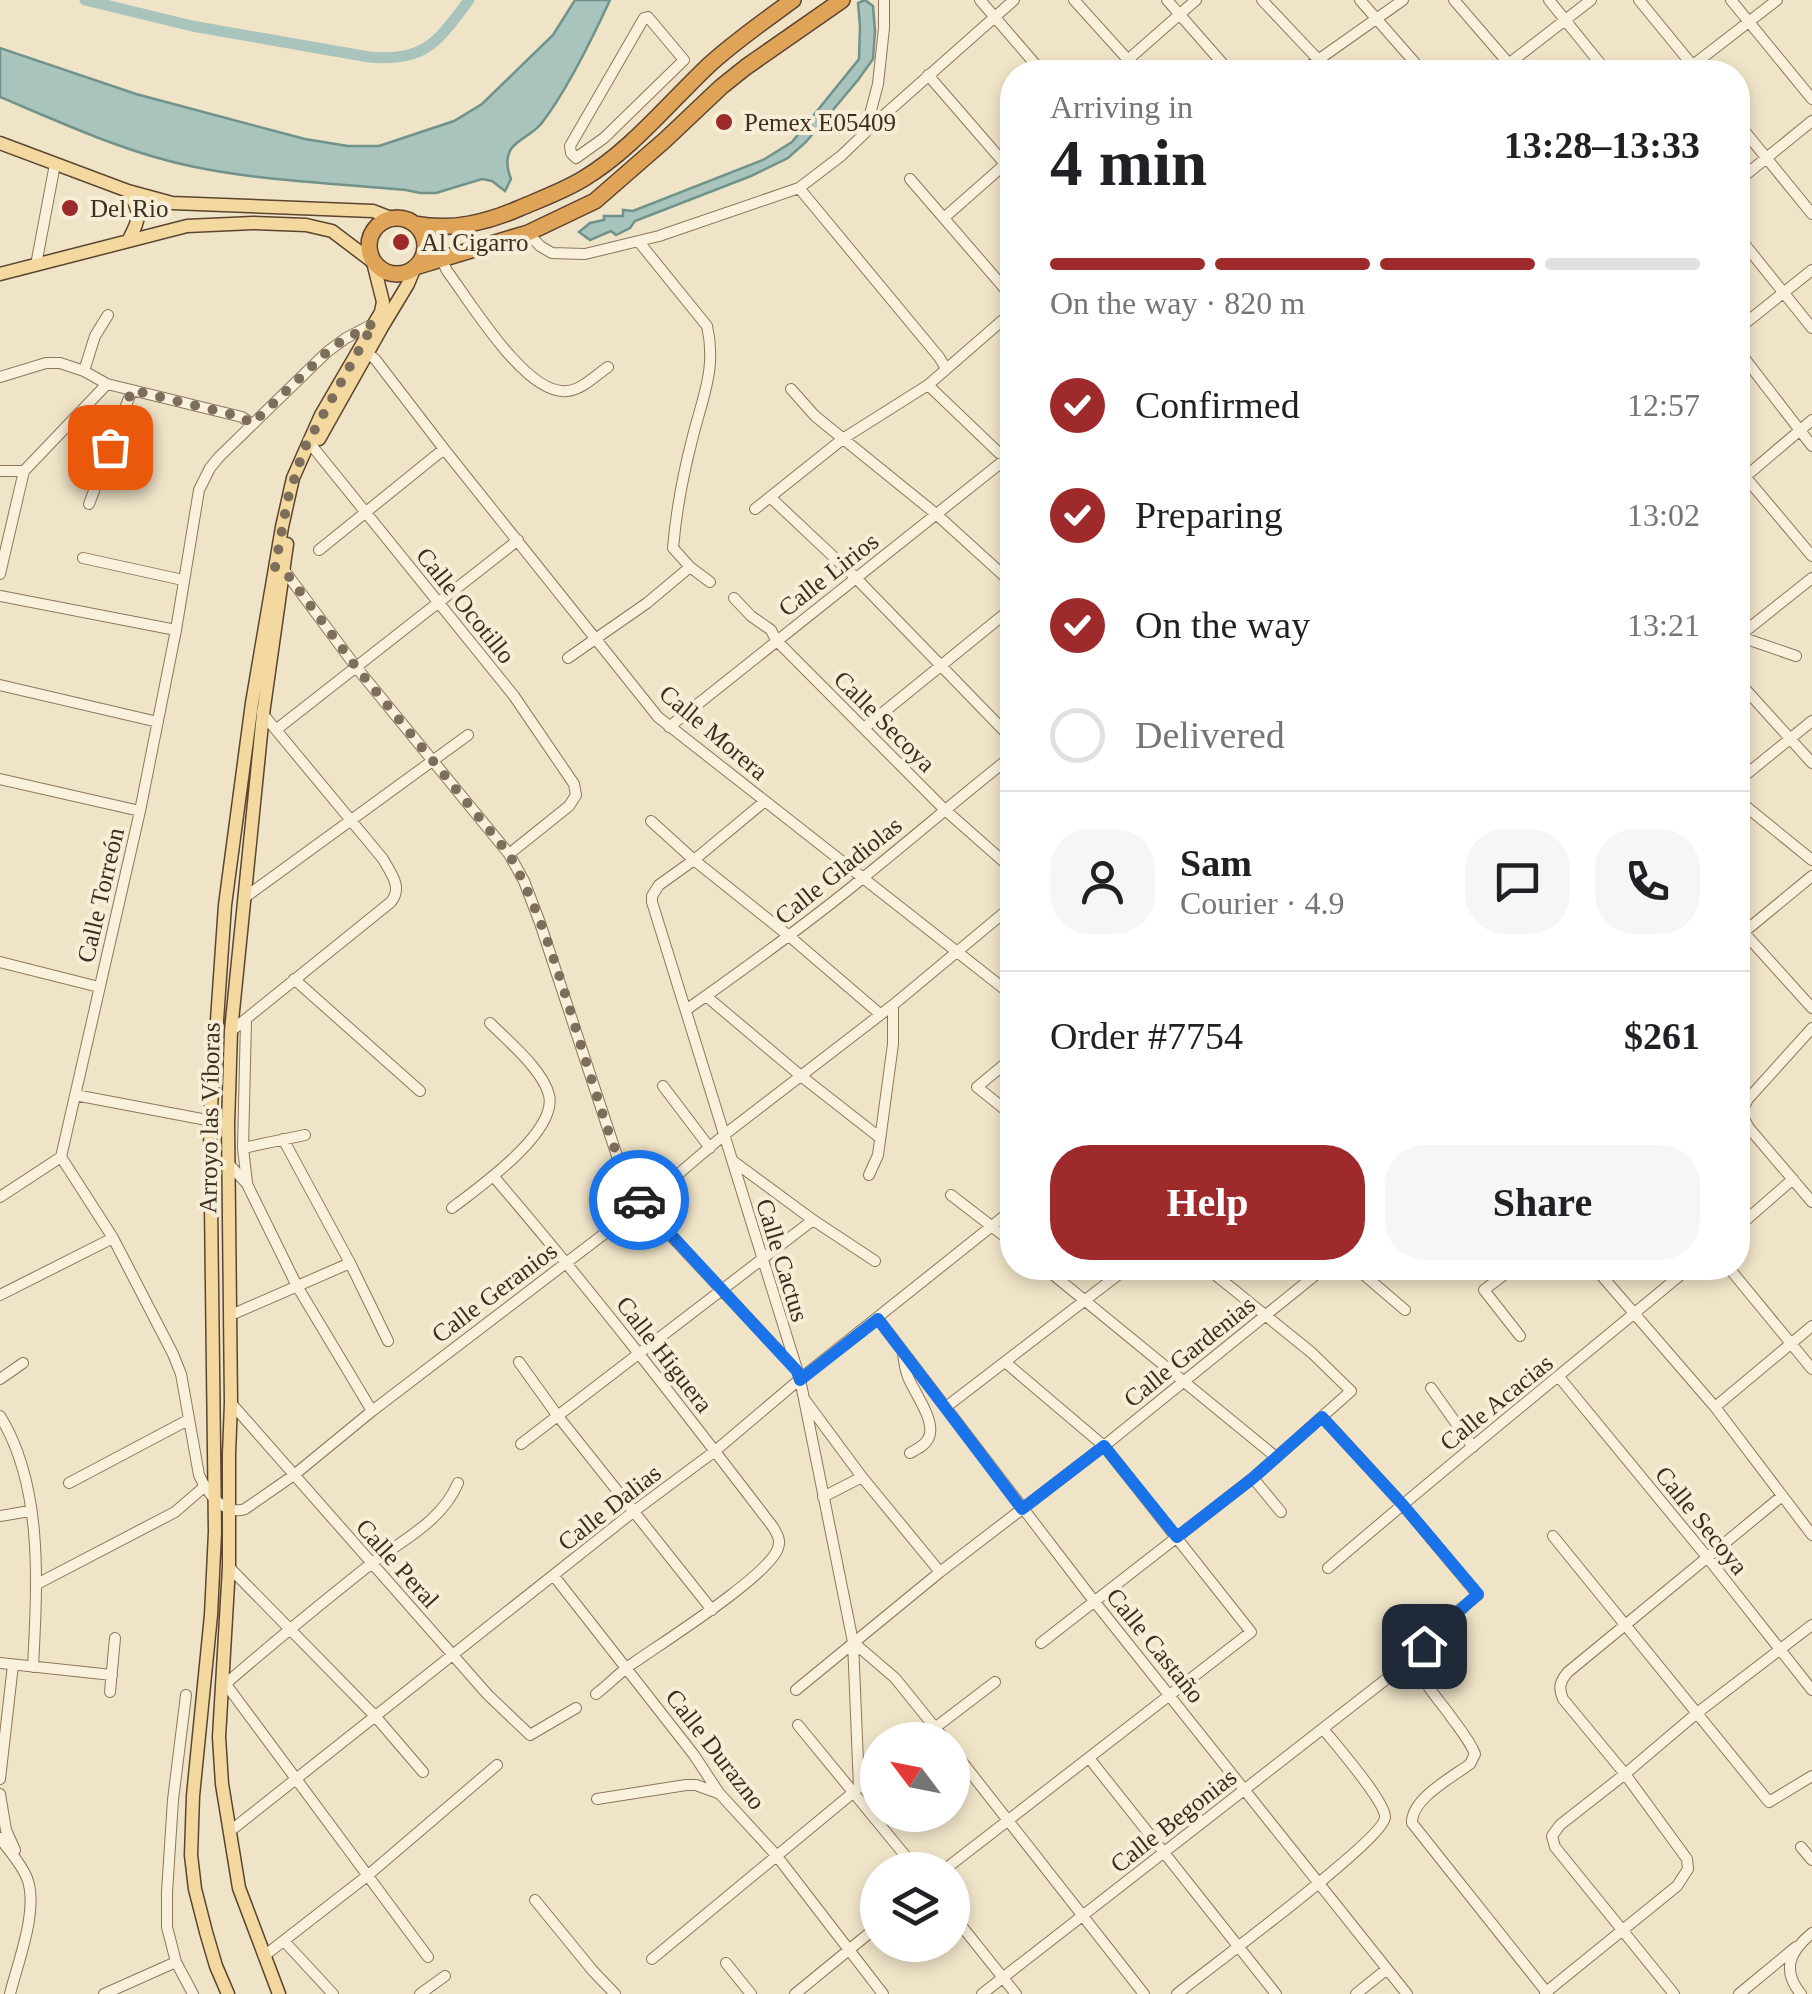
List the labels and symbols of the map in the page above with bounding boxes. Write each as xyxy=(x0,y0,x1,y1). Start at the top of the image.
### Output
place label: Pemex E05409 xyxy=(744,109,896,136)
marker: Pemex E05409 xyxy=(713,111,735,133)
place label: Del Rio xyxy=(90,195,168,222)
marker: Del Rio xyxy=(59,197,81,219)
place label: Al Cigarro xyxy=(421,229,529,256)
marker: Al Cigarro xyxy=(390,231,412,253)
pin xyxy=(68,405,153,490)
street label: Calle Lirios xyxy=(773,527,883,622)
street label: Calle Ocotillo xyxy=(411,542,520,669)
street label: Calle Secoya xyxy=(829,665,941,777)
street label: Calle Morera xyxy=(654,679,773,785)
street label: Calle Gladiolas xyxy=(770,811,907,930)
street label: Calle Torreón xyxy=(72,825,129,965)
street label: Arroyo las Víboras xyxy=(194,1022,225,1214)
courier xyxy=(589,1150,689,1250)
street label: Calle Cactus xyxy=(751,1195,814,1325)
street label: Calle Geranios xyxy=(427,1237,562,1348)
street label: Calle Gardenias xyxy=(1119,1290,1260,1412)
street label: Calle Higuera xyxy=(611,1291,718,1418)
street label: Calle Acacias xyxy=(1435,1349,1558,1456)
street label: Calle Dalias xyxy=(553,1459,666,1556)
street label: Calle Secoya xyxy=(1650,1461,1753,1580)
street label: Calle Peral xyxy=(351,1513,445,1613)
street label: Calle Castaño xyxy=(1101,1583,1210,1708)
pin xyxy=(1382,1604,1467,1689)
street label: Calle Durazno xyxy=(660,1684,771,1815)
north arrow xyxy=(860,1722,970,1832)
street label: Calle Begonias xyxy=(1105,1763,1242,1878)

